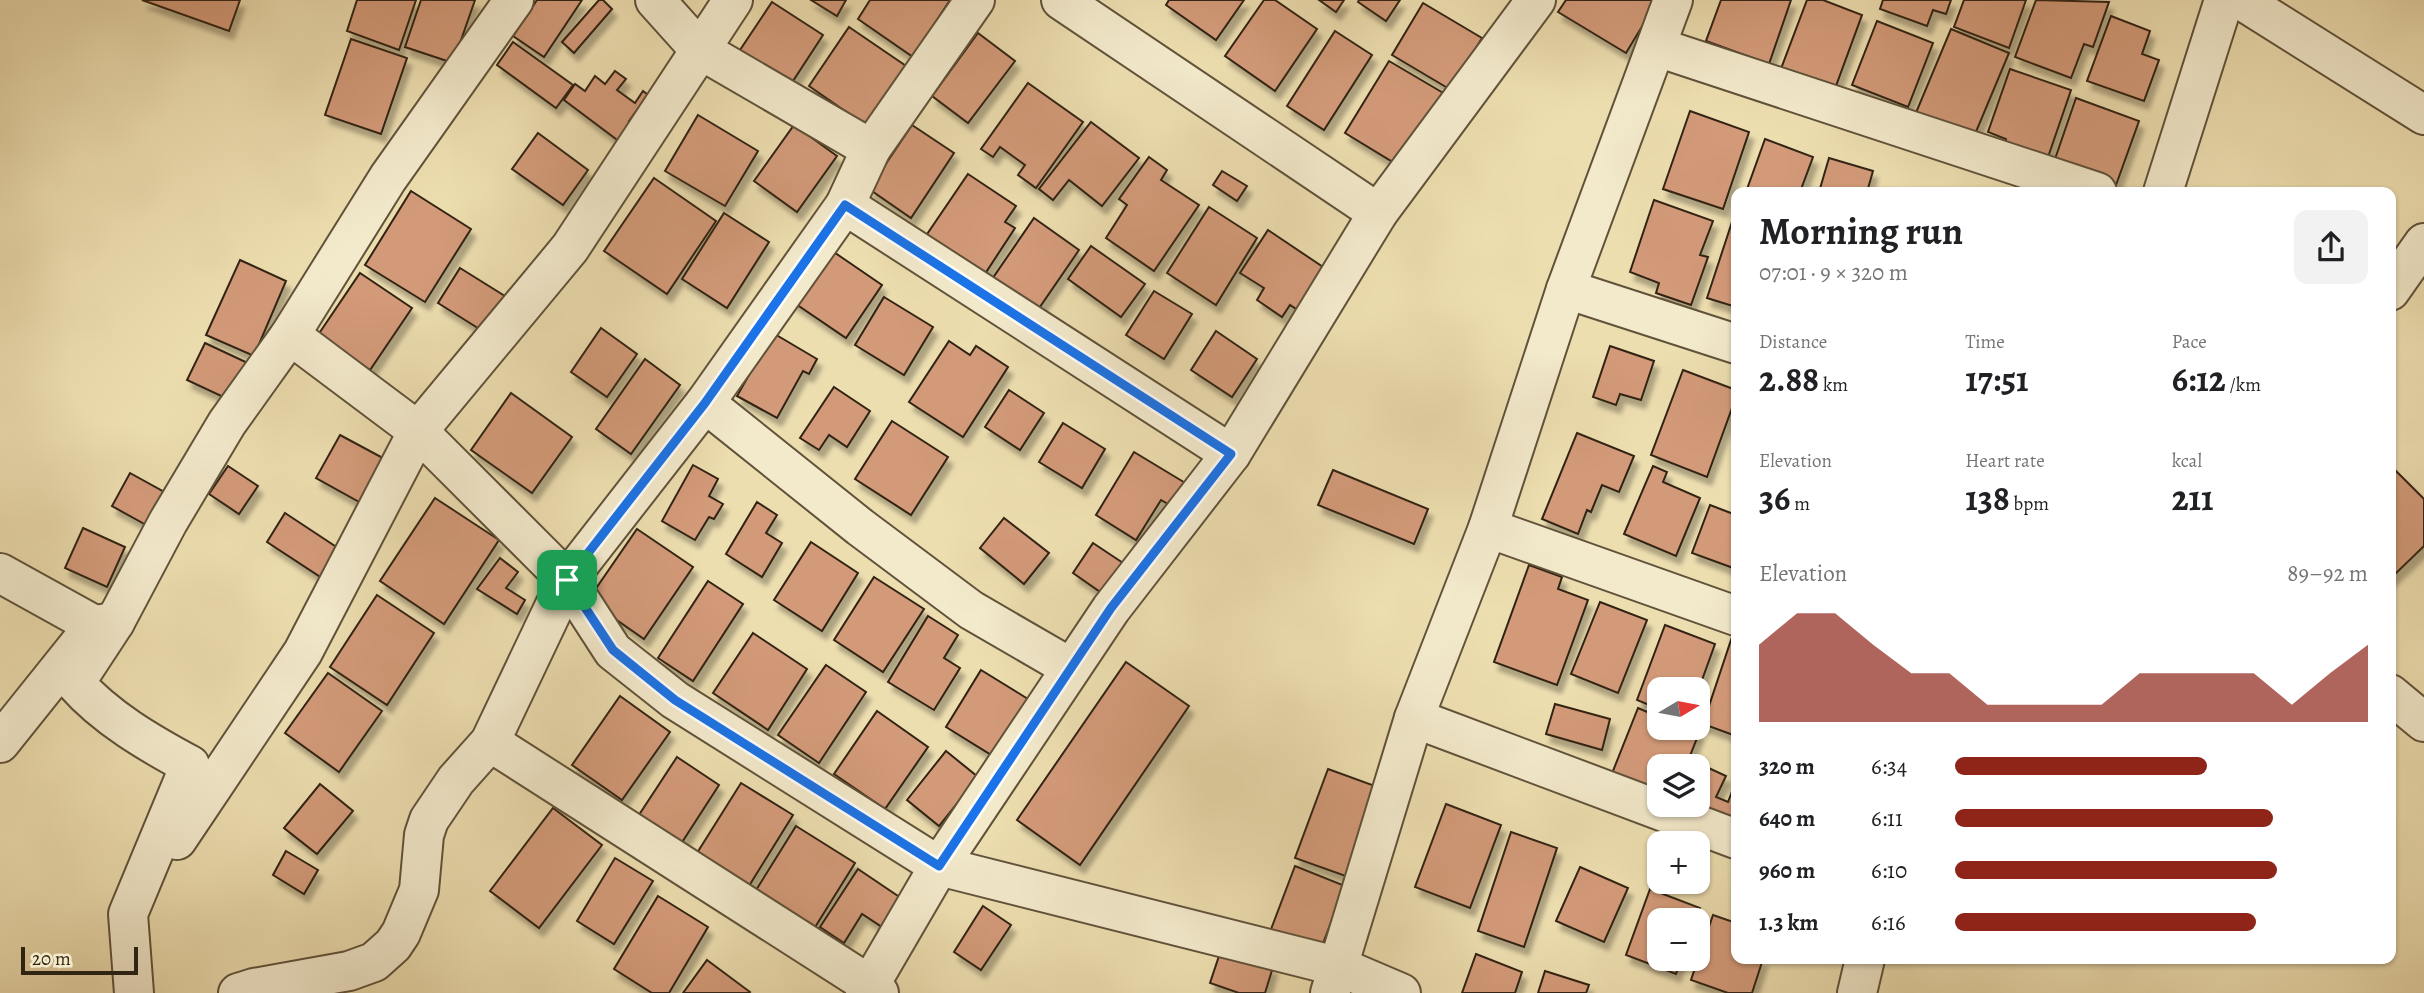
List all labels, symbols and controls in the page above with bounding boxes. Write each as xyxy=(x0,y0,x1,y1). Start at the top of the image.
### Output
text: Morning run xyxy=(1759,205,1963,257)
button: share xyxy=(2294,210,2368,284)
text: 07:01 · 9 × 320 m xyxy=(1759,257,1908,288)
text: Distance xyxy=(1759,329,1827,355)
text: Time xyxy=(1965,329,2005,355)
text: Pace xyxy=(2172,329,2207,355)
text: 2.88 xyxy=(1759,355,1819,403)
text: 17:51 xyxy=(1965,355,2029,403)
text: 6:12 xyxy=(2172,355,2226,403)
text: km xyxy=(1819,372,1848,398)
text: /km xyxy=(2226,372,2261,398)
text: Elevation xyxy=(1759,448,1832,474)
text: Heart rate xyxy=(1965,448,2045,474)
text: kcal xyxy=(2172,448,2202,474)
text: 36 xyxy=(1759,474,1790,522)
text: 138 xyxy=(1965,474,2010,522)
text: 211 xyxy=(2172,474,2214,522)
text: m xyxy=(1790,491,1810,517)
text: bpm xyxy=(2010,491,2049,517)
pin xyxy=(537,550,597,610)
text: Elevation xyxy=(1759,558,1847,589)
text: 89–92 m xyxy=(2287,558,2368,589)
icon: arrive xyxy=(548,561,586,599)
north arrow xyxy=(1647,677,1710,740)
map controls xyxy=(1647,677,1710,971)
text: 320 m xyxy=(1759,751,1815,782)
text: 6:34 xyxy=(1871,751,1907,782)
button: layers xyxy=(1647,754,1710,817)
text: 640 m xyxy=(1759,803,1815,834)
text: 6:11 xyxy=(1871,803,1903,834)
button: + xyxy=(1647,831,1710,894)
text: 960 m xyxy=(1759,855,1815,886)
text: 6:10 xyxy=(1871,855,1907,886)
text: 1.3 km xyxy=(1759,907,1819,938)
text: 6:16 xyxy=(1871,907,1906,938)
button: − xyxy=(1647,908,1710,971)
scale bar xyxy=(21,944,138,976)
text: 20 m xyxy=(32,946,71,972)

